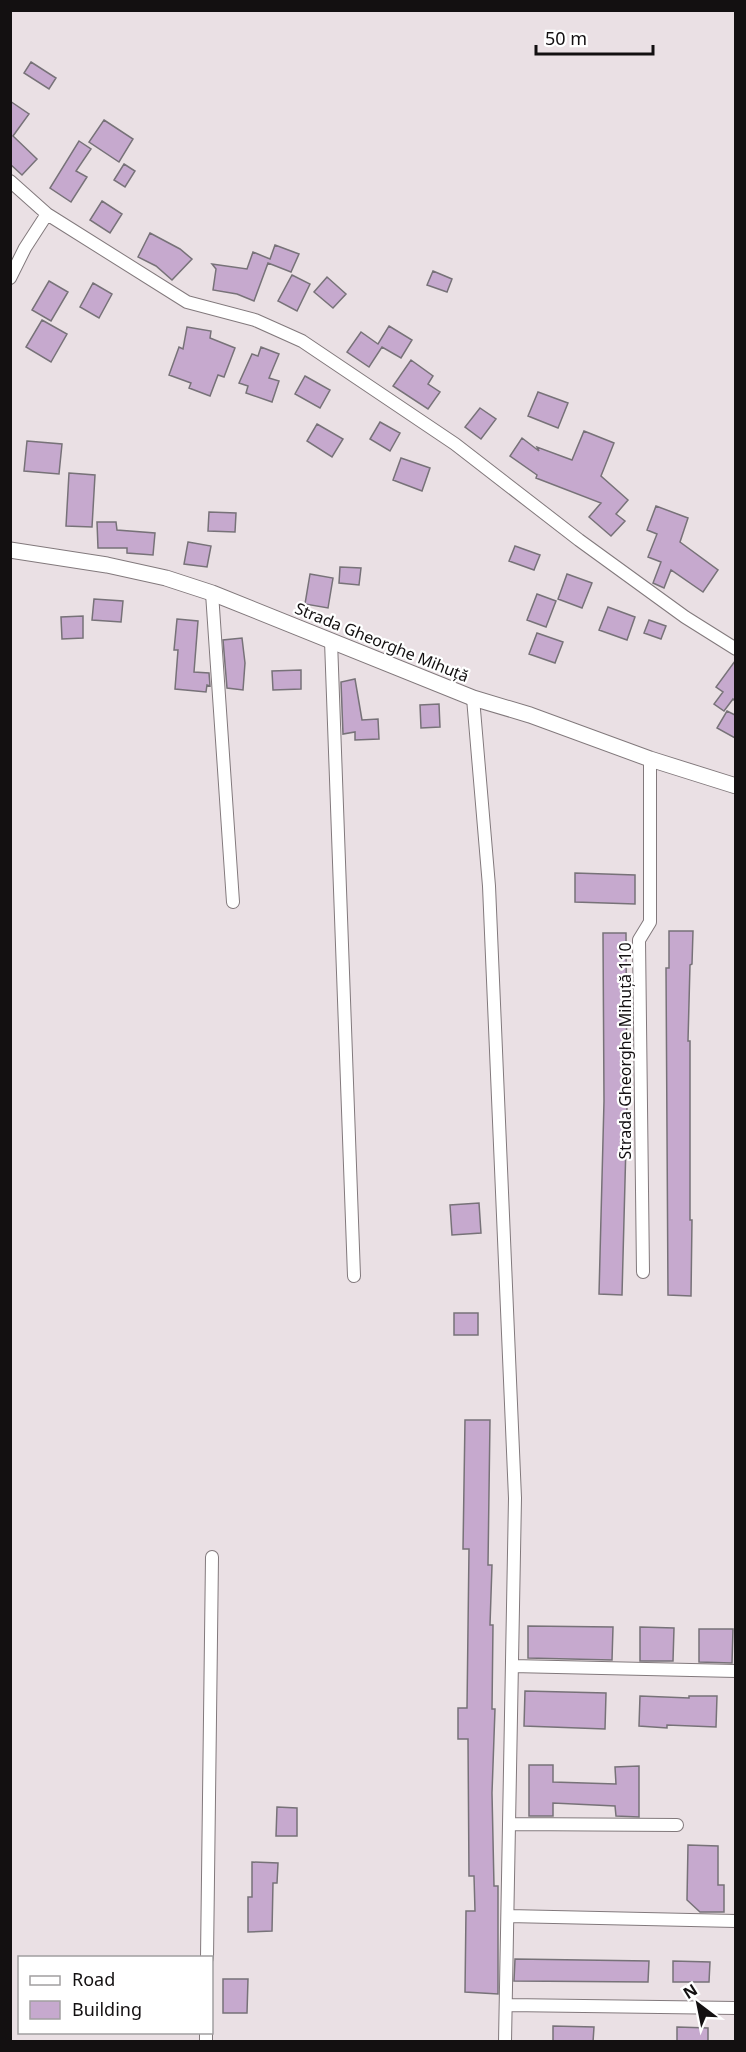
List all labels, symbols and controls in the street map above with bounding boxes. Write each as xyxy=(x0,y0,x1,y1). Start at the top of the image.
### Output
scale bar xyxy=(536,18,653,56)
text: 50 m xyxy=(545,26,587,50)
street label: Strada Gheorghe Mihuță xyxy=(292,597,472,687)
street label: Strada Gheorghe Mihuță 110 xyxy=(614,942,636,1160)
legend xyxy=(18,1956,213,2034)
text: Road xyxy=(72,1967,115,1991)
north arrow xyxy=(668,1974,728,2034)
text: N xyxy=(679,1979,701,2004)
text: Building xyxy=(72,1997,142,2021)

